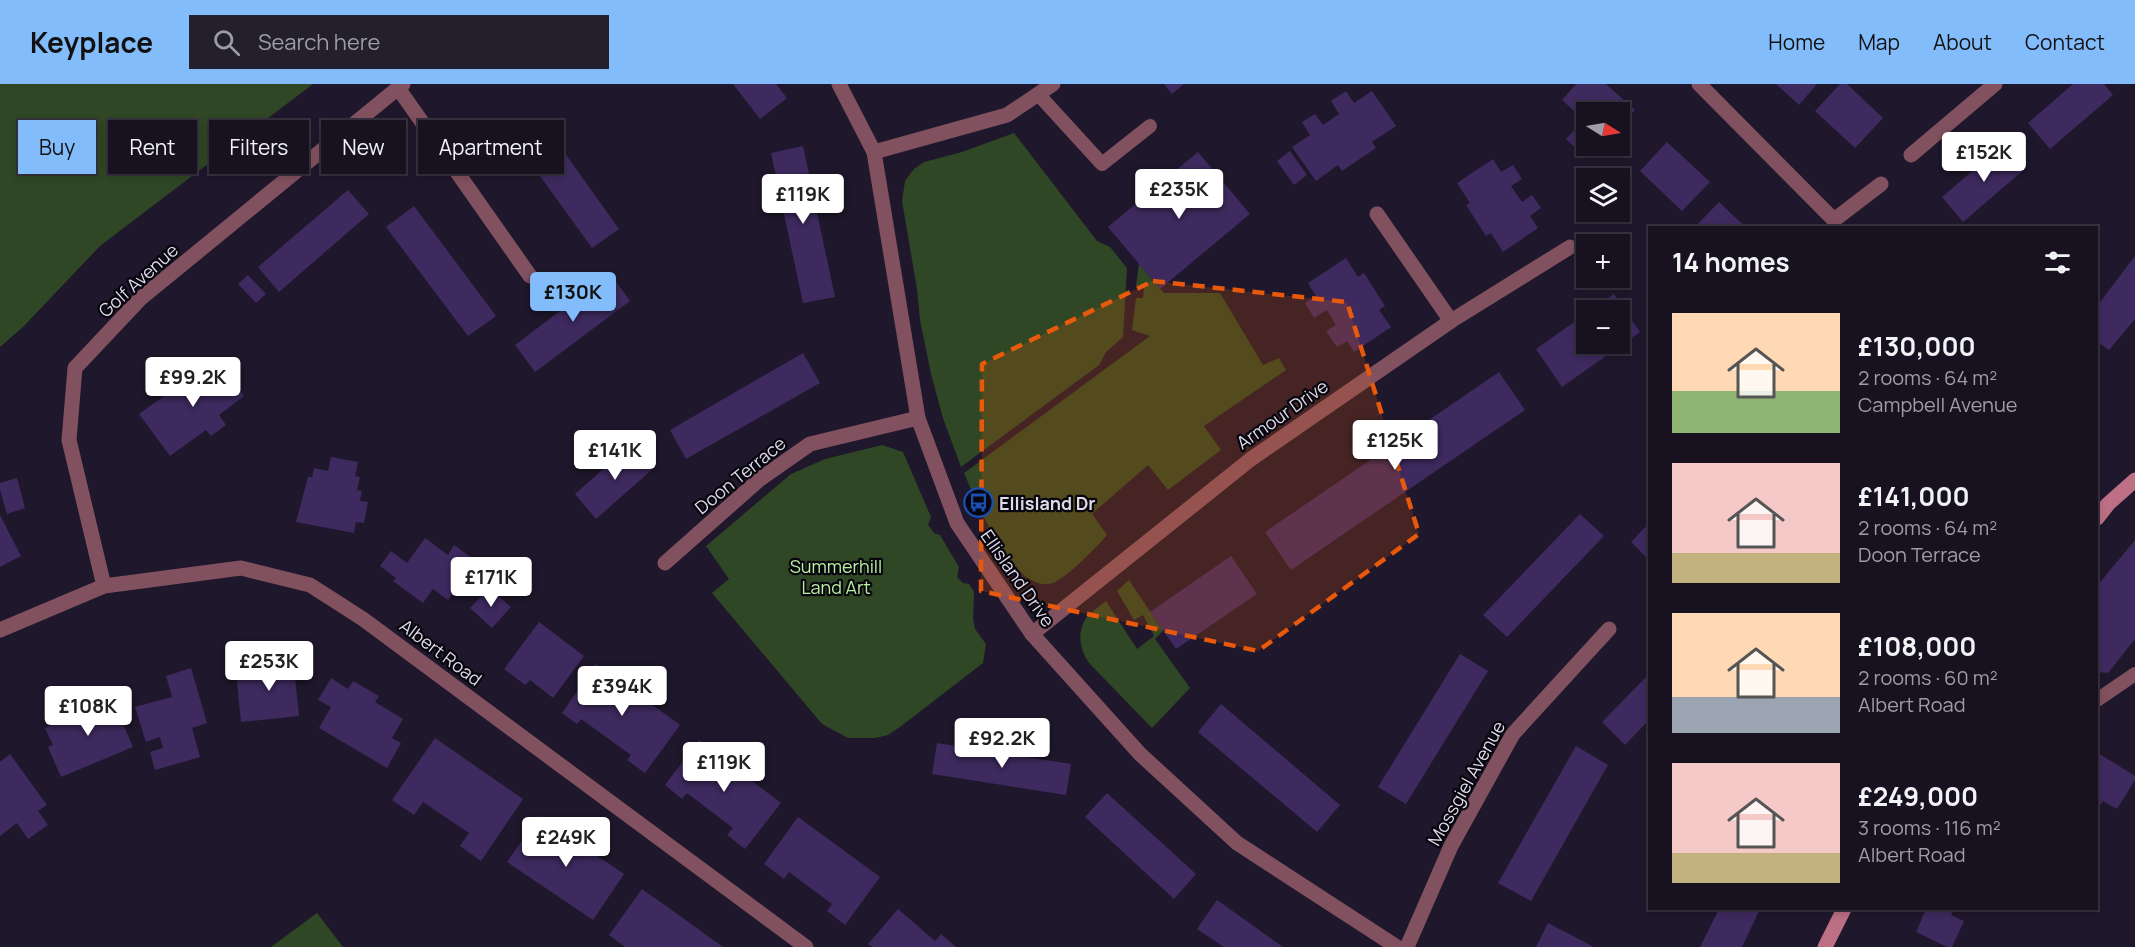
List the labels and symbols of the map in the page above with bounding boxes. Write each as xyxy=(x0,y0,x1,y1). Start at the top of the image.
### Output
north arrow xyxy=(1576,102,1630,156)
pin: £152K xyxy=(1942,132,2026,183)
pin: £235K xyxy=(1137,169,1221,220)
pin: £119K xyxy=(761,174,845,225)
street label: Golf Avenue xyxy=(93,238,183,322)
pin: £130K xyxy=(531,272,615,323)
pin: £99.2K xyxy=(144,357,242,408)
street label: Armour Drive xyxy=(1231,374,1333,454)
pin: £125K xyxy=(1353,420,1437,471)
pin: £141K xyxy=(573,430,657,481)
street label: Doon Terrace xyxy=(690,431,790,519)
bus stop icon: Ellisland Dr xyxy=(962,487,994,519)
place label: Ellisland Dr xyxy=(999,491,1095,515)
street label: Ellisland Drive xyxy=(976,525,1060,631)
park label: Summerhill Land Art xyxy=(790,554,882,599)
pin: £171K xyxy=(449,557,533,608)
street label: Albert Road xyxy=(395,613,487,691)
pin: £253K xyxy=(227,641,311,692)
pin: £394K xyxy=(580,666,664,717)
pin: £108K xyxy=(46,686,130,737)
street label: Mossgiel Avenue xyxy=(1422,716,1510,850)
pin: £92.2K xyxy=(953,718,1051,769)
pin: £119K xyxy=(682,742,766,793)
pin: £249K xyxy=(524,817,608,868)

